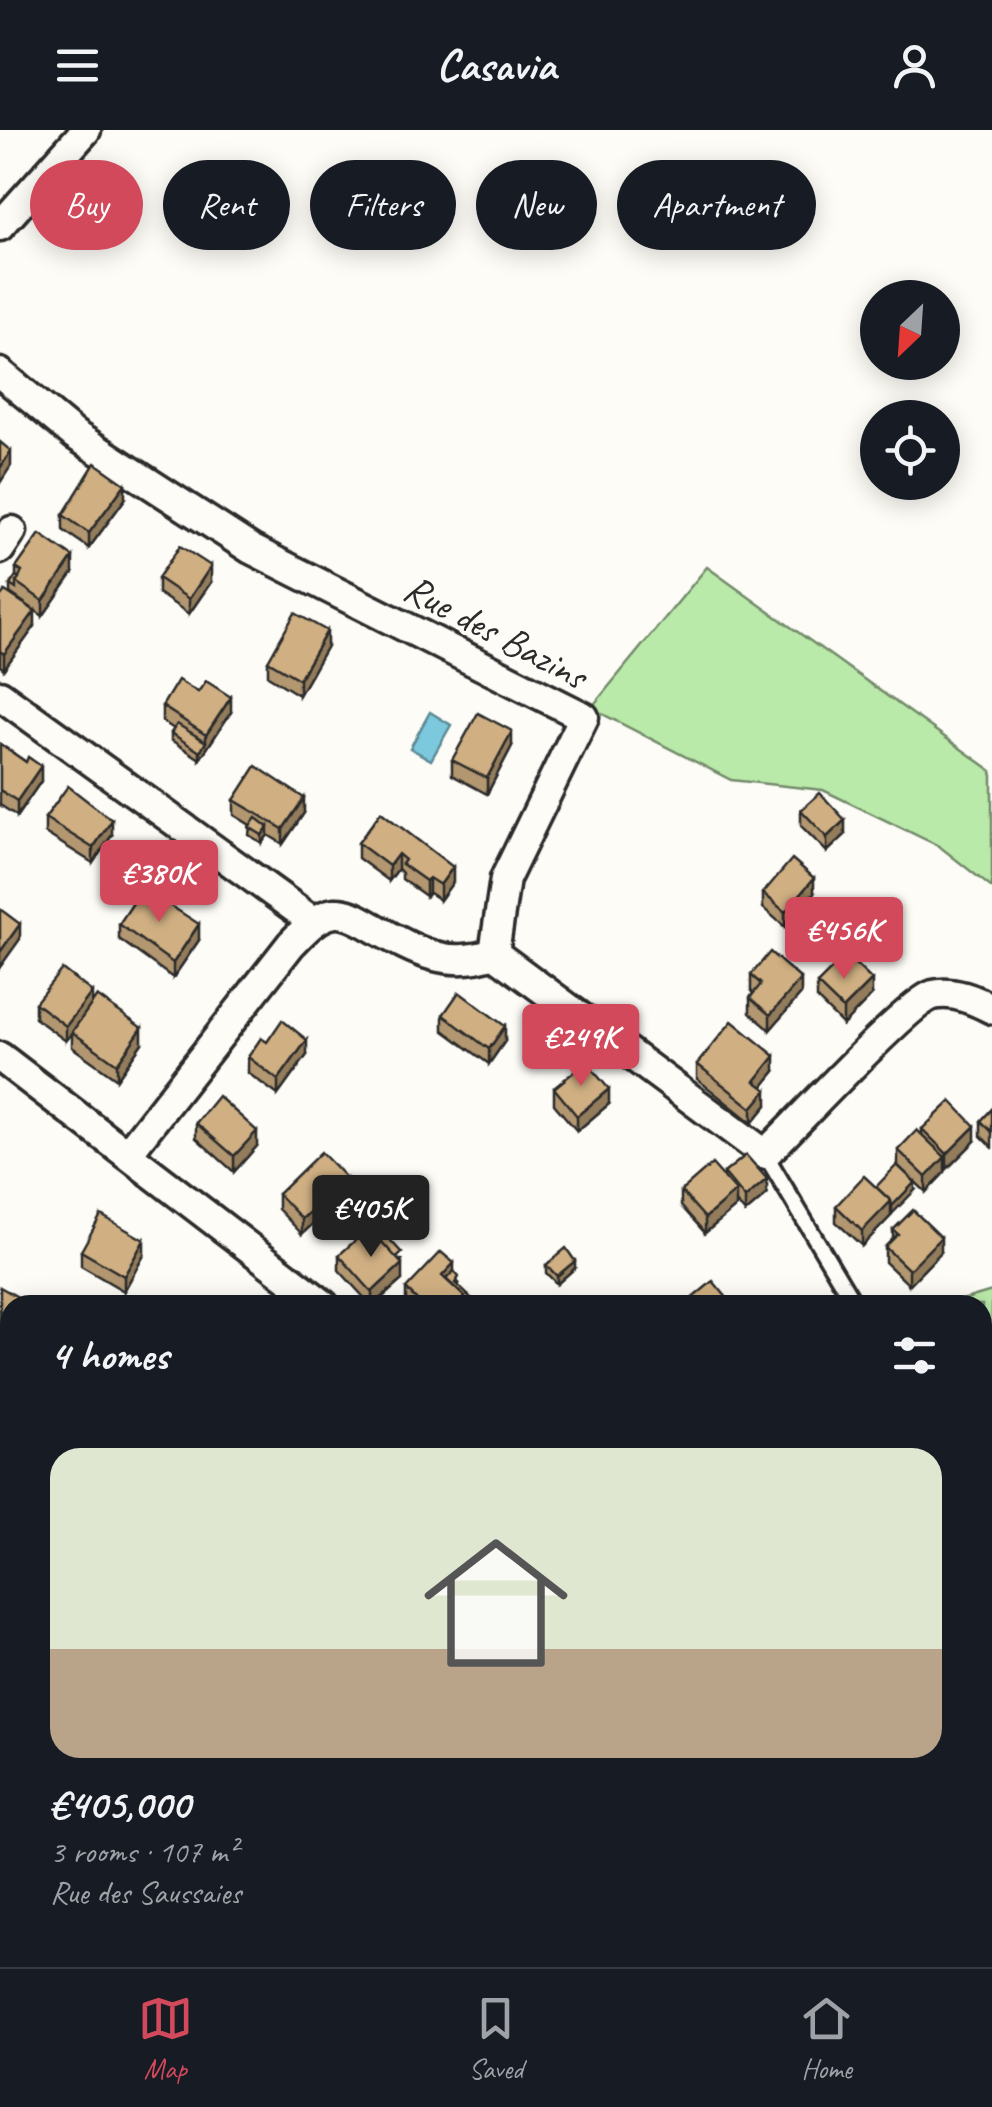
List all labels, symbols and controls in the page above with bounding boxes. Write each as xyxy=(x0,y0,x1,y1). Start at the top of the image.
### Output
text: Casavia xyxy=(436,37,556,94)
icon: menu xyxy=(50,38,105,93)
icon: person xyxy=(887,38,942,93)
chip: Buy xyxy=(30,160,143,250)
chip: Rent xyxy=(163,160,290,250)
chip: Filters xyxy=(310,160,456,250)
chip: New xyxy=(476,160,597,250)
chip: Apartment xyxy=(617,160,816,250)
north arrow xyxy=(860,280,960,380)
map controls xyxy=(860,280,960,500)
button: locate xyxy=(860,400,960,500)
street label: Rue des Bazins xyxy=(396,563,598,702)
pin: €380K xyxy=(89,840,229,925)
text: €380K xyxy=(122,852,196,893)
pin: €456K xyxy=(774,897,914,982)
text: €456K xyxy=(807,909,881,950)
pin: €249K xyxy=(511,1004,651,1089)
text: €249K xyxy=(544,1016,618,1057)
pin: €405K xyxy=(301,1175,441,1260)
text: €405K xyxy=(334,1187,408,1228)
icon: filters xyxy=(887,1328,942,1383)
text: 4 homes xyxy=(50,1329,169,1382)
icon: home xyxy=(406,1513,586,1693)
text: €405,000 xyxy=(50,1778,190,1831)
text: 3 rooms · 107 m² xyxy=(50,1831,237,1872)
text: Rue des Saussaies xyxy=(50,1872,241,1913)
tab: Map xyxy=(138,1991,193,2086)
tab: Saved xyxy=(468,1991,523,2086)
tab: Home xyxy=(799,1991,854,2086)

